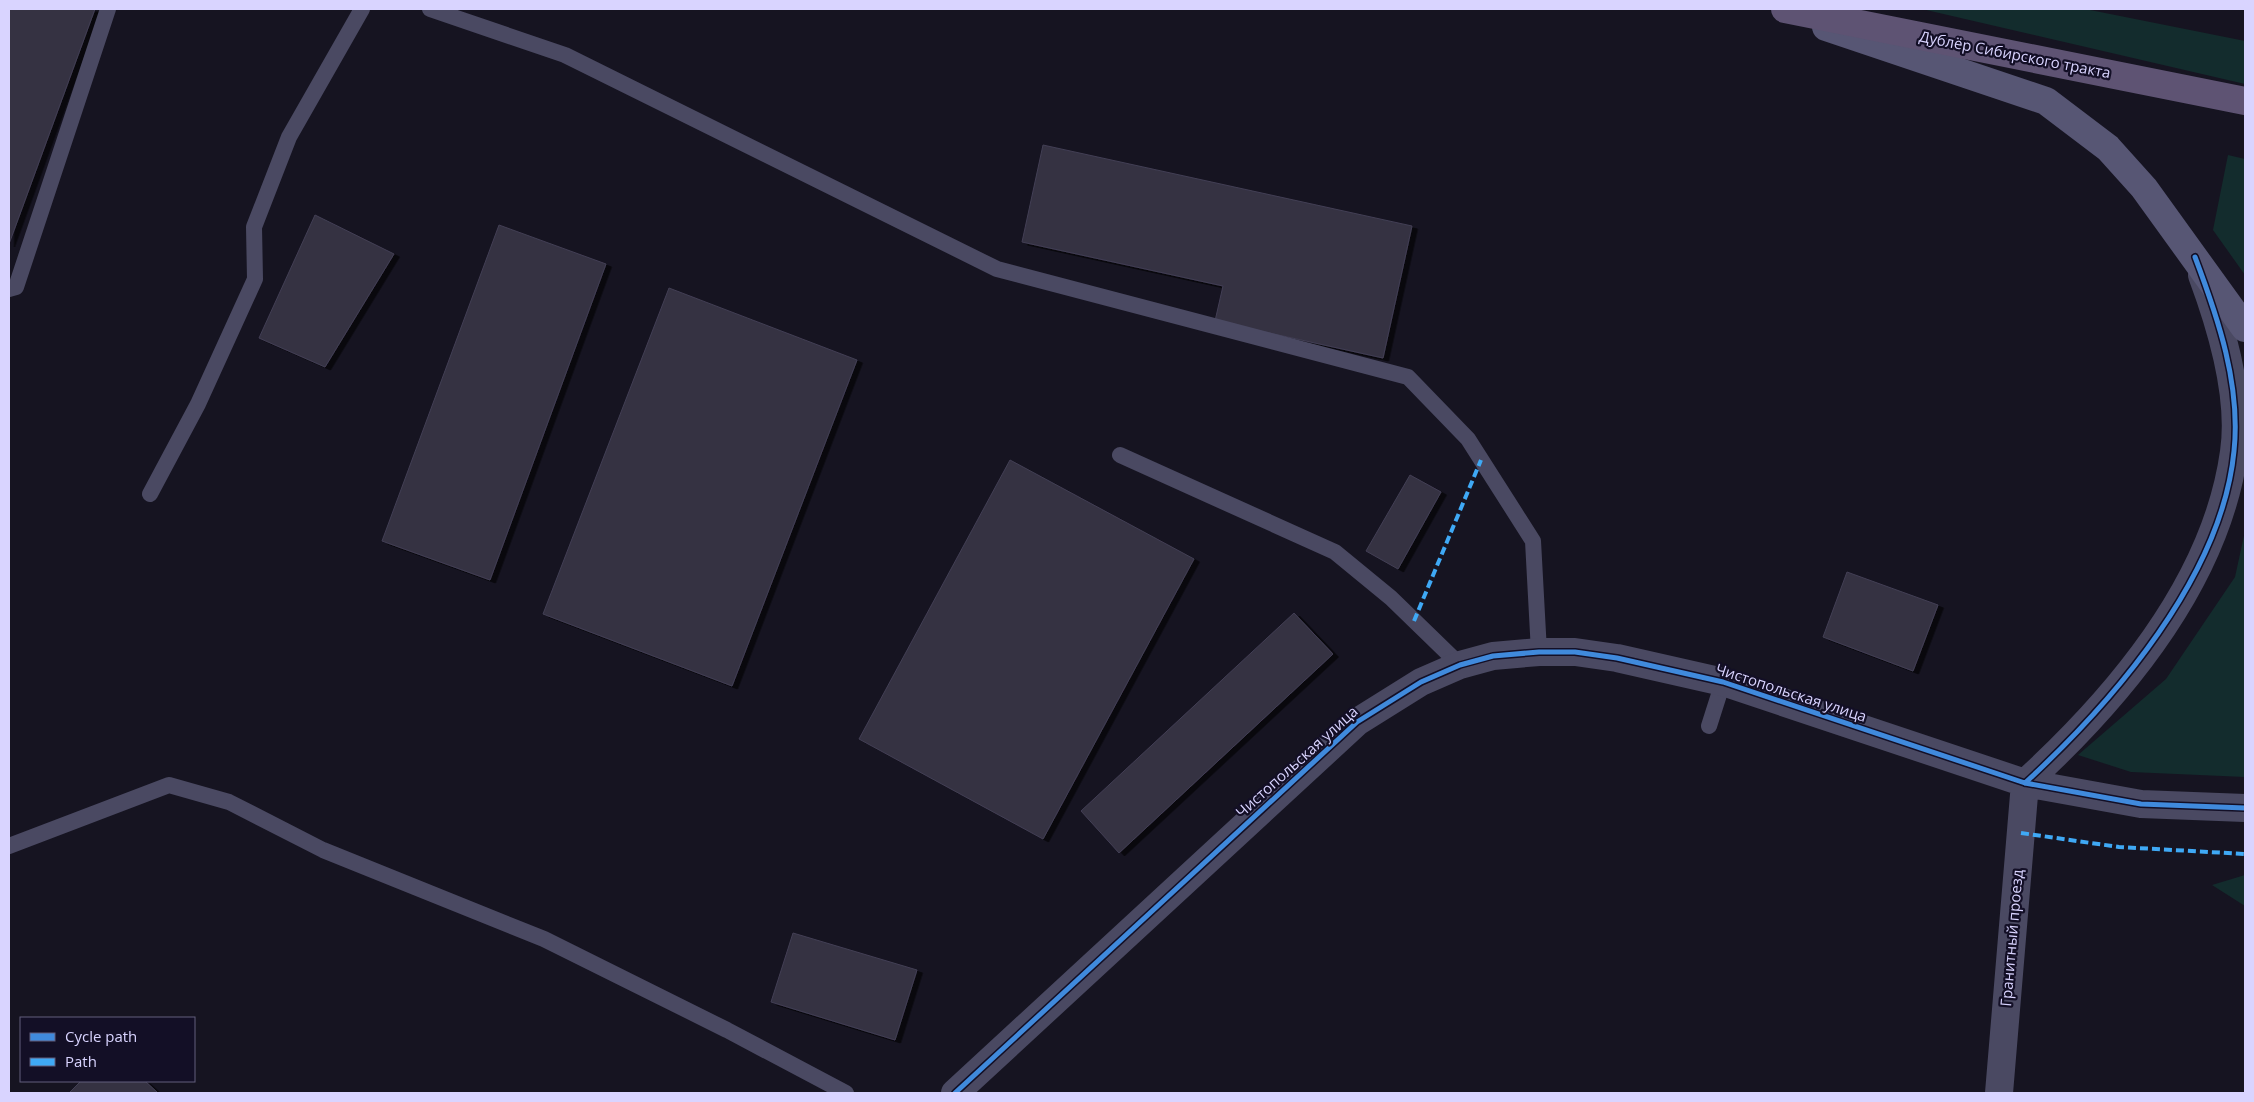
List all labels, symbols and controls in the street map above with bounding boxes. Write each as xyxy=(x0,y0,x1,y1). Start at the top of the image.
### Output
street label: Дублёр Сибирского тракта xyxy=(1918,26,2113,82)
street label: Чистопольская улица xyxy=(1713,658,1869,726)
street label: Чистопольская улица xyxy=(1231,701,1362,821)
street label: Гранитный проезд xyxy=(1995,868,2027,1007)
legend xyxy=(20,1017,195,1082)
text: Cycle path xyxy=(65,1026,137,1046)
text: Path xyxy=(65,1051,97,1071)

